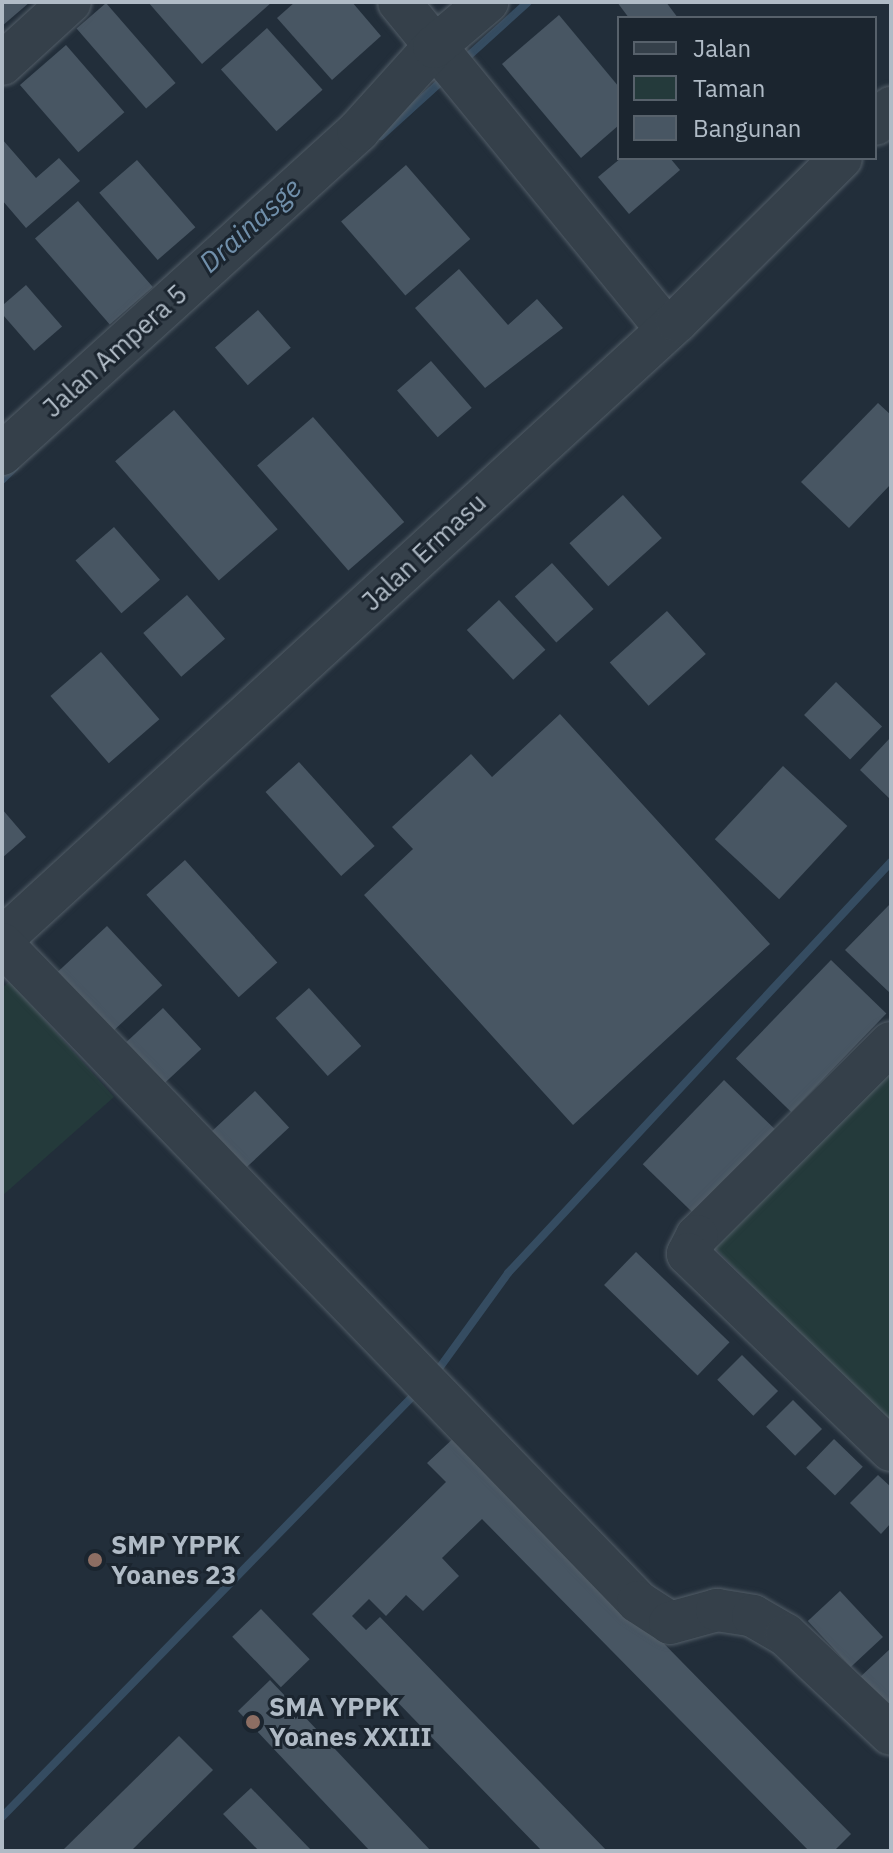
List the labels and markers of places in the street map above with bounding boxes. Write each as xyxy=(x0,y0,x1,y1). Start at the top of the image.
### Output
place label: SMP YPPK Yoanes 23 xyxy=(111,1529,241,1590)
marker: SMP YPPK Yoanes 23 xyxy=(86,1551,104,1569)
place label: SMA YPPK Yoanes XXIII xyxy=(269,1691,432,1752)
marker: SMA YPPK Yoanes XXIII xyxy=(244,1713,262,1731)

